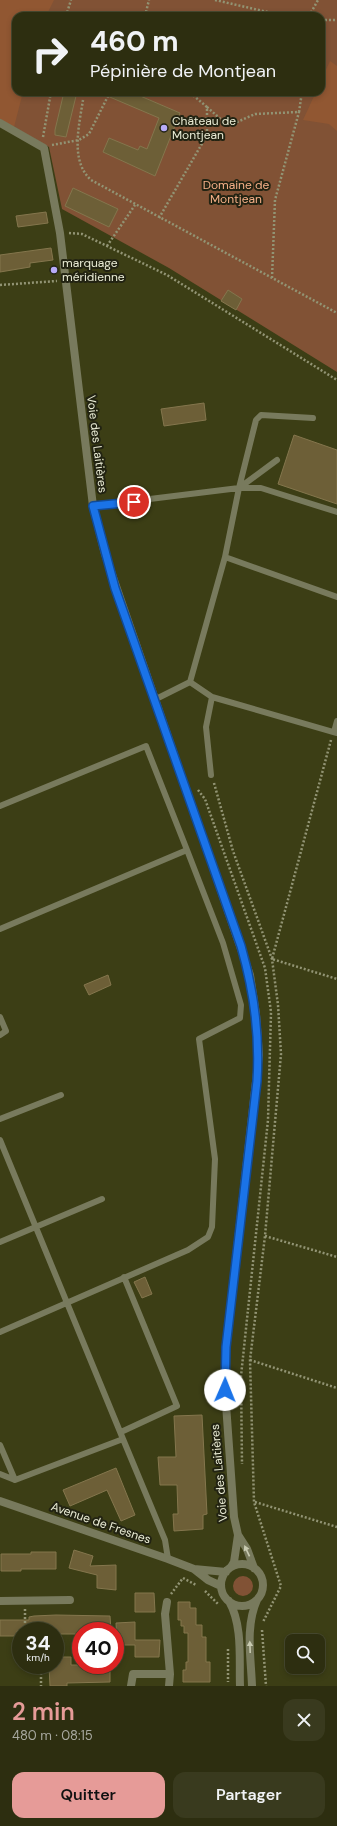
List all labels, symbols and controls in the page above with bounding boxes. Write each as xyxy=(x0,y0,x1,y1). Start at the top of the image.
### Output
text: 460 m xyxy=(90,23,179,60)
icon: right xyxy=(24,28,76,80)
text: Pépinière de Montjean xyxy=(90,59,276,83)
place label: Château de Montjean xyxy=(172,113,236,143)
marker: Château de Montjean xyxy=(159,123,169,133)
park label: Domaine de Montjean xyxy=(203,177,270,207)
place label: marquage méridienne xyxy=(62,255,125,285)
marker: marquage méridienne xyxy=(49,265,59,275)
street label: Voie des Laitières xyxy=(83,394,111,494)
pin xyxy=(117,485,151,519)
icon: arrive xyxy=(123,491,145,513)
position arrow xyxy=(204,1369,246,1411)
street label: Voie des Laitières xyxy=(207,1423,231,1523)
street label: Avenue de Fresnes xyxy=(49,1498,153,1548)
one-way arrow xyxy=(244,1545,250,1556)
speed limit sign: 40 xyxy=(72,1622,124,1674)
text: 34 xyxy=(25,1630,51,1656)
map controls xyxy=(285,1634,325,1674)
button: search xyxy=(285,1634,325,1674)
one-way arrow xyxy=(247,1641,254,1653)
text: km/h xyxy=(26,1651,50,1664)
text: 2 min xyxy=(12,1696,75,1727)
button: close xyxy=(283,1699,325,1741)
text: 480 m · 08:15 xyxy=(12,1727,93,1744)
button: Quitter xyxy=(12,1772,165,1818)
button: Partager xyxy=(173,1772,325,1818)

